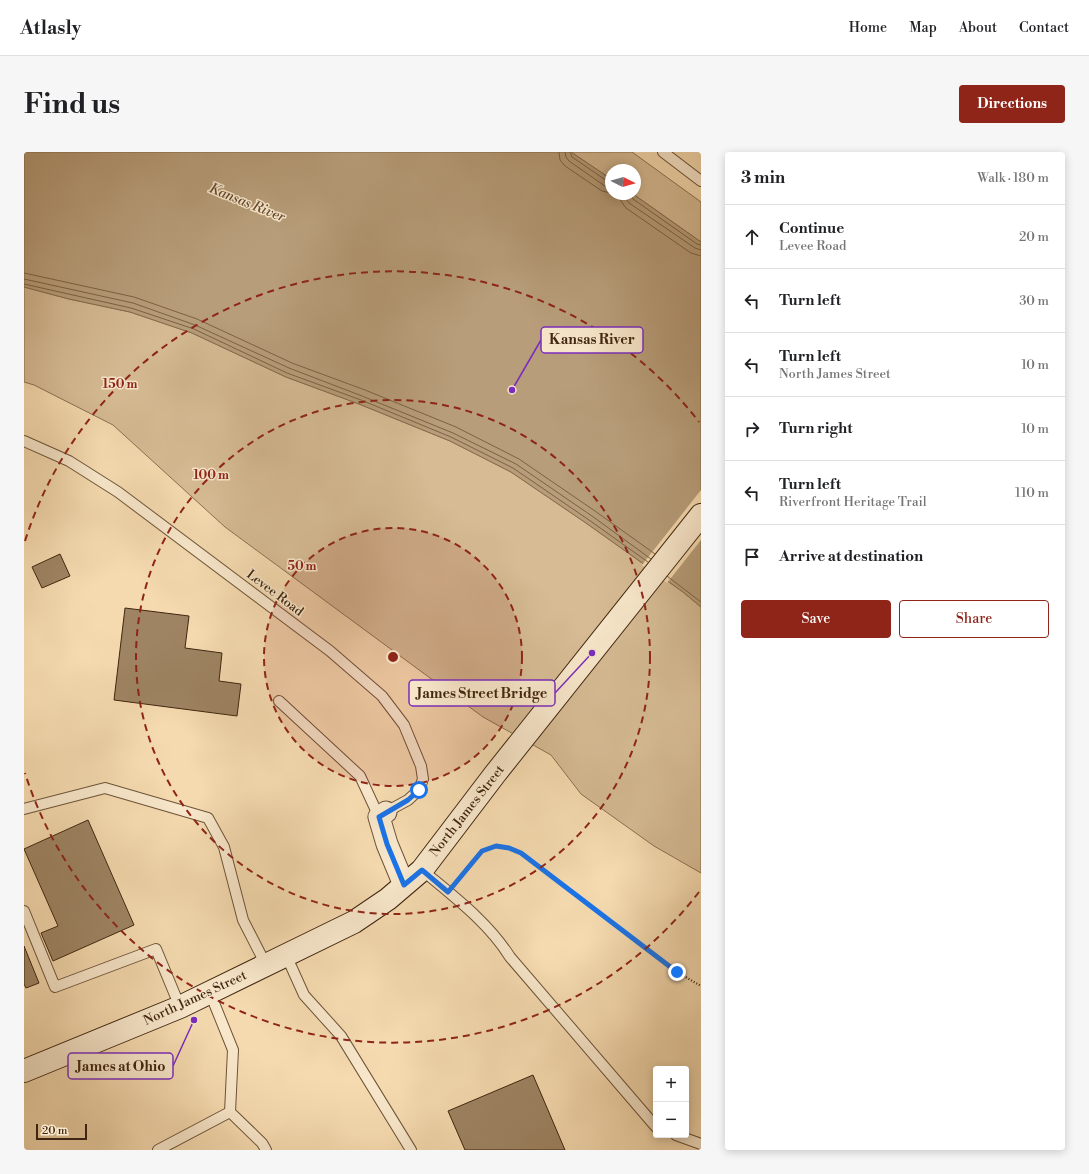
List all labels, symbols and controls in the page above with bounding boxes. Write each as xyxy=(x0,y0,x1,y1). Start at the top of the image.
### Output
text: Atlasly xyxy=(20,16,81,40)
text: Home xyxy=(849,19,887,37)
text: Map xyxy=(909,19,937,37)
text: About xyxy=(959,19,997,37)
text: Contact xyxy=(1019,19,1069,37)
button: Directions xyxy=(959,85,1065,123)
text: Find us xyxy=(24,87,120,122)
north arrow xyxy=(605,164,641,200)
text: 3 min xyxy=(741,167,785,189)
text: Walk · 180 m xyxy=(977,170,1049,186)
water label: Kansas River xyxy=(206,180,289,227)
text: Continue xyxy=(779,219,844,238)
icon: ahead xyxy=(741,226,763,248)
text: 20 m xyxy=(1019,229,1049,245)
text: Levee Road xyxy=(779,238,846,254)
icon: left xyxy=(741,290,763,312)
text: Turn left xyxy=(779,291,841,310)
text: 30 m xyxy=(1019,293,1049,309)
callout: Kansas River xyxy=(541,327,643,353)
text: Kansas River xyxy=(549,331,635,349)
text: Turn left xyxy=(779,347,841,366)
icon: left xyxy=(741,354,763,376)
text: 10 m xyxy=(1021,357,1049,373)
text: North James Street xyxy=(779,366,891,382)
text: 150 m xyxy=(103,377,137,392)
icon: right xyxy=(741,418,763,440)
text: Turn right xyxy=(779,419,853,438)
text: 10 m xyxy=(1021,421,1049,437)
text: 100 m xyxy=(193,468,229,483)
text: Turn left xyxy=(779,475,841,494)
icon: left xyxy=(741,482,763,504)
text: 110 m xyxy=(1015,485,1049,501)
text: Riverfront Heritage Trail xyxy=(779,494,927,510)
icon: arrive xyxy=(741,546,763,568)
text: Arrive at destination xyxy=(779,547,923,566)
text: 50 m xyxy=(287,559,317,574)
street label: Levee Road xyxy=(243,566,307,620)
button: Save xyxy=(741,600,891,638)
button: Share xyxy=(899,600,1049,638)
centre of rings xyxy=(386,650,400,664)
callout: James Street Bridge xyxy=(409,680,555,706)
text: James Street Bridge xyxy=(415,685,548,703)
street label: North James Street xyxy=(426,762,508,860)
route start xyxy=(410,781,428,799)
route end xyxy=(668,963,686,981)
street label: North James Street xyxy=(141,967,249,1029)
callout: James at Ohio xyxy=(68,1053,173,1079)
text: James at Ohio xyxy=(74,1058,166,1076)
map controls xyxy=(653,1066,689,1138)
button: + xyxy=(653,1066,689,1102)
button: − xyxy=(653,1102,689,1138)
scale bar xyxy=(36,1122,87,1141)
text: 20 m xyxy=(42,1124,67,1138)

